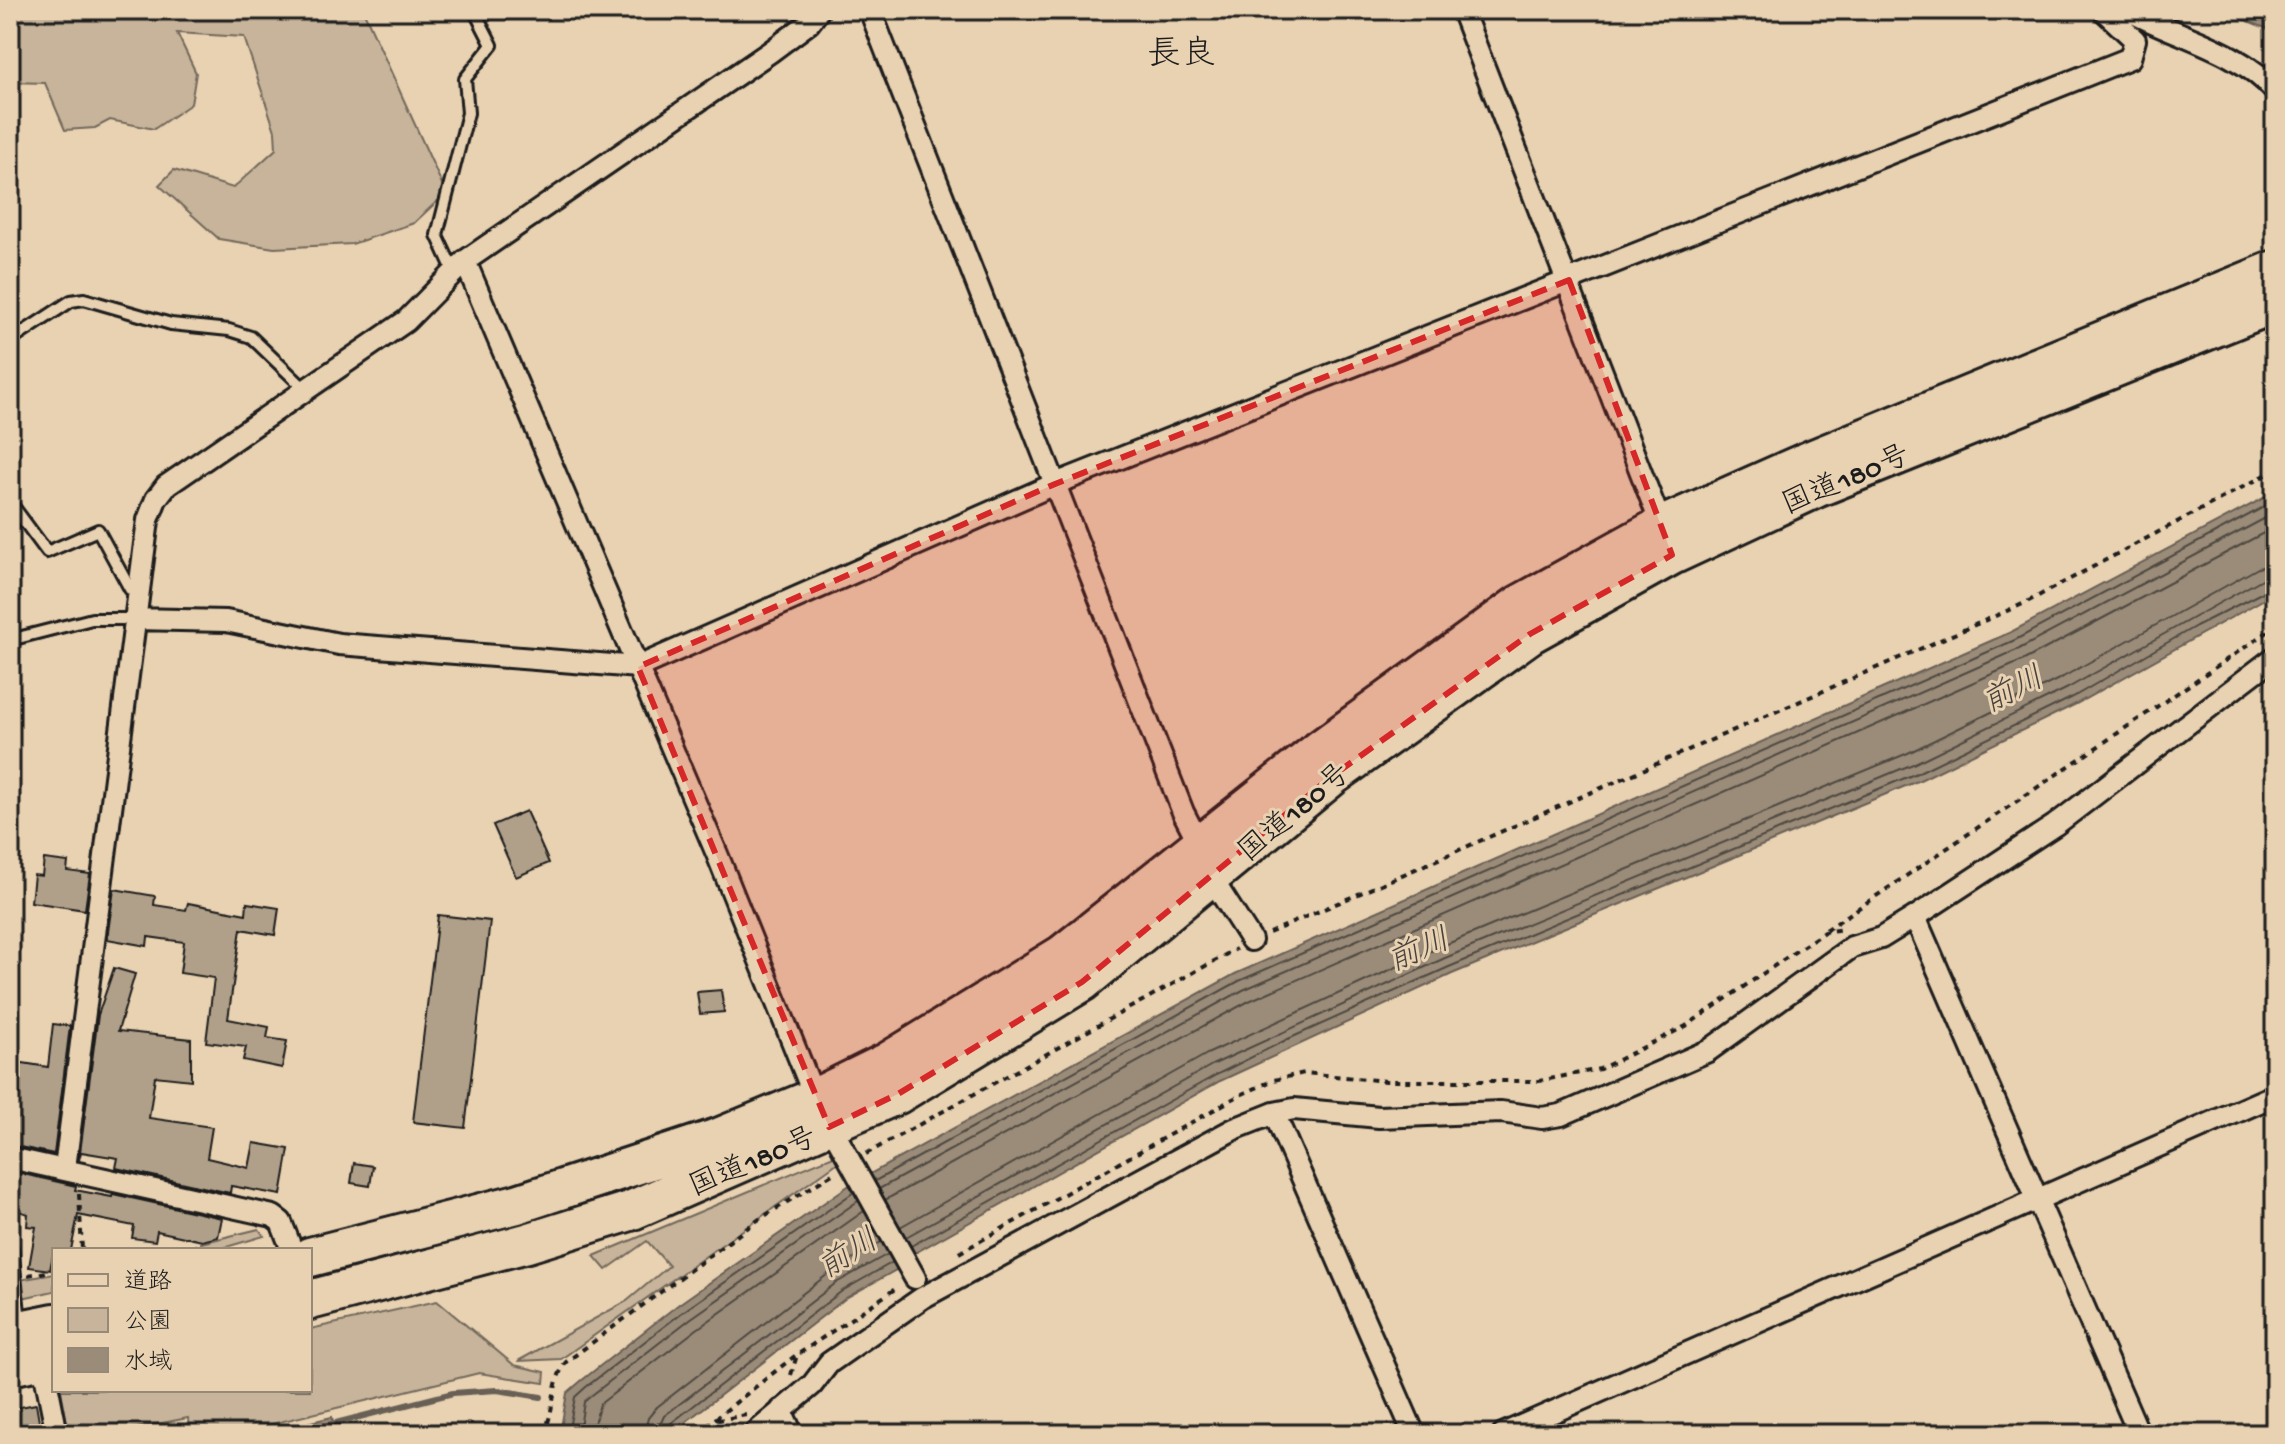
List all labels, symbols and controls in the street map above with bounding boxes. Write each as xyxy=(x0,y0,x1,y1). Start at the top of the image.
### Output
district label: 長良 xyxy=(1147,35,1215,77)
street label: 国道180号 xyxy=(1777,439,1916,525)
water label: 前川 xyxy=(1977,660,2051,724)
street label: 国道180号 xyxy=(1232,757,1359,871)
water label: 前川 xyxy=(1383,922,1457,983)
street label: 国道180号 xyxy=(684,1121,823,1207)
water label: 前川 xyxy=(812,1222,887,1289)
legend xyxy=(52,1248,312,1392)
text: 道路 xyxy=(124,1268,172,1298)
text: 公園 xyxy=(124,1309,172,1338)
text: 水域 xyxy=(124,1348,172,1378)

